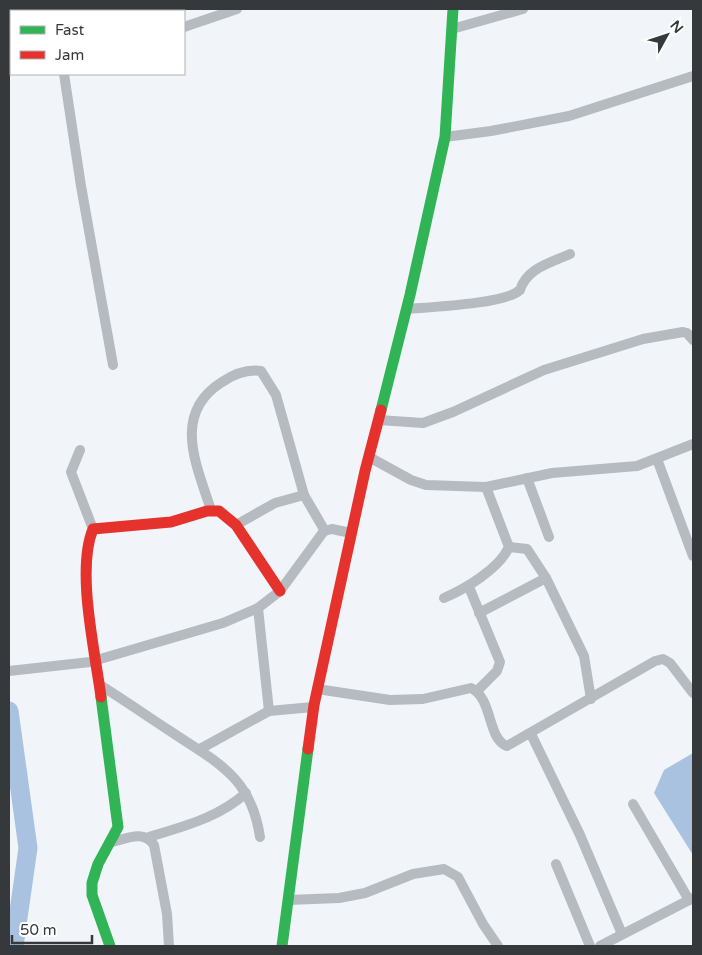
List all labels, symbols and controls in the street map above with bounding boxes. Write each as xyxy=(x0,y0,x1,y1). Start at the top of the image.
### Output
legend xyxy=(10,10,185,75)
north arrow xyxy=(642,10,692,60)
text: N xyxy=(666,17,687,37)
text: Fast xyxy=(55,21,85,39)
text: Jam xyxy=(55,46,84,64)
scale bar xyxy=(12,912,92,944)
text: 50 m xyxy=(20,921,57,939)

